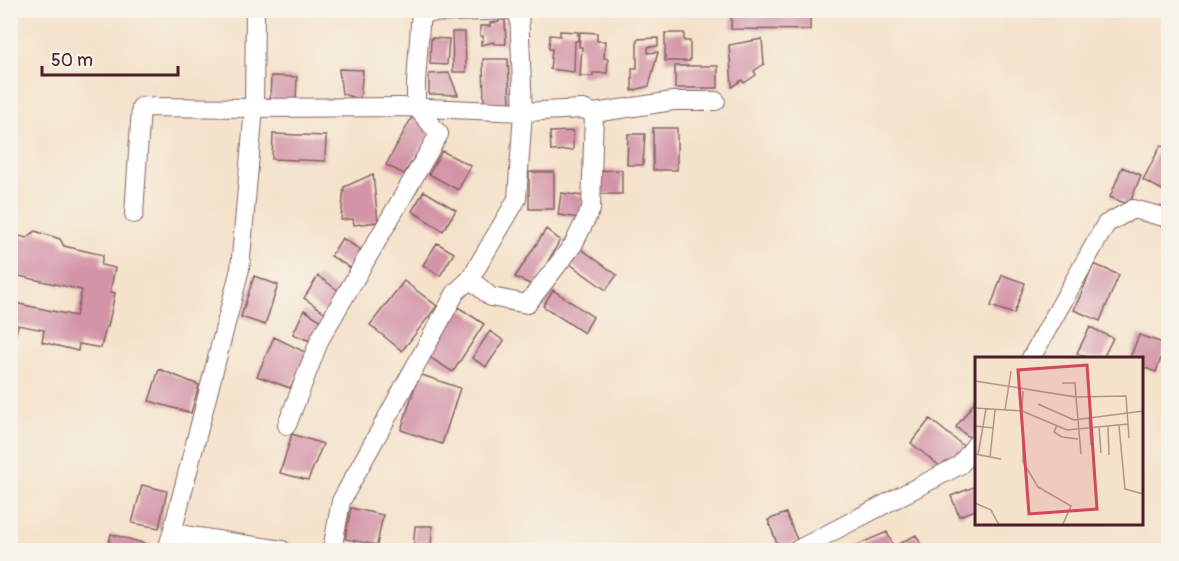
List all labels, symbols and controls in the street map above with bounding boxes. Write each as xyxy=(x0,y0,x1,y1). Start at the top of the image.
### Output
scale bar xyxy=(42,39,178,77)
text: 50 m xyxy=(51,49,93,72)
inset map xyxy=(975,357,1143,525)

